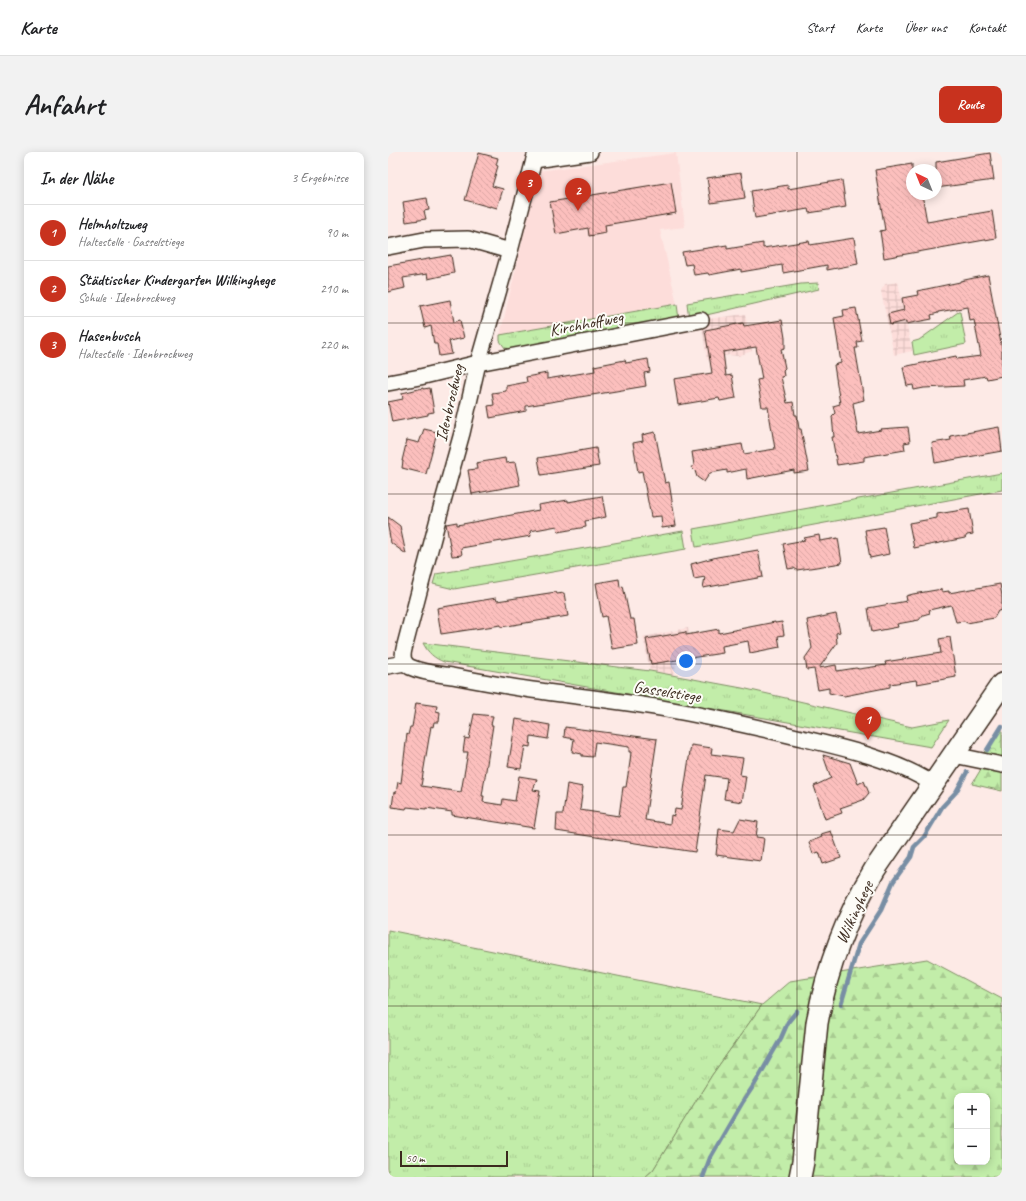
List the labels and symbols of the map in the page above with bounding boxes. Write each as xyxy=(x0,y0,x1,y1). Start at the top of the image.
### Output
north arrow xyxy=(906,164,942,200)
pin: 3 xyxy=(516,170,542,203)
pin: 2 xyxy=(565,178,591,211)
street label: Kirchhoffweg xyxy=(548,306,626,341)
street label: Idenbrockweg xyxy=(430,361,469,444)
your location xyxy=(676,651,696,671)
street label: Gasselstiege xyxy=(632,676,703,707)
pin: 1 xyxy=(855,707,881,740)
street label: Wilkinghege xyxy=(831,876,879,947)
scale bar xyxy=(400,1149,508,1168)

